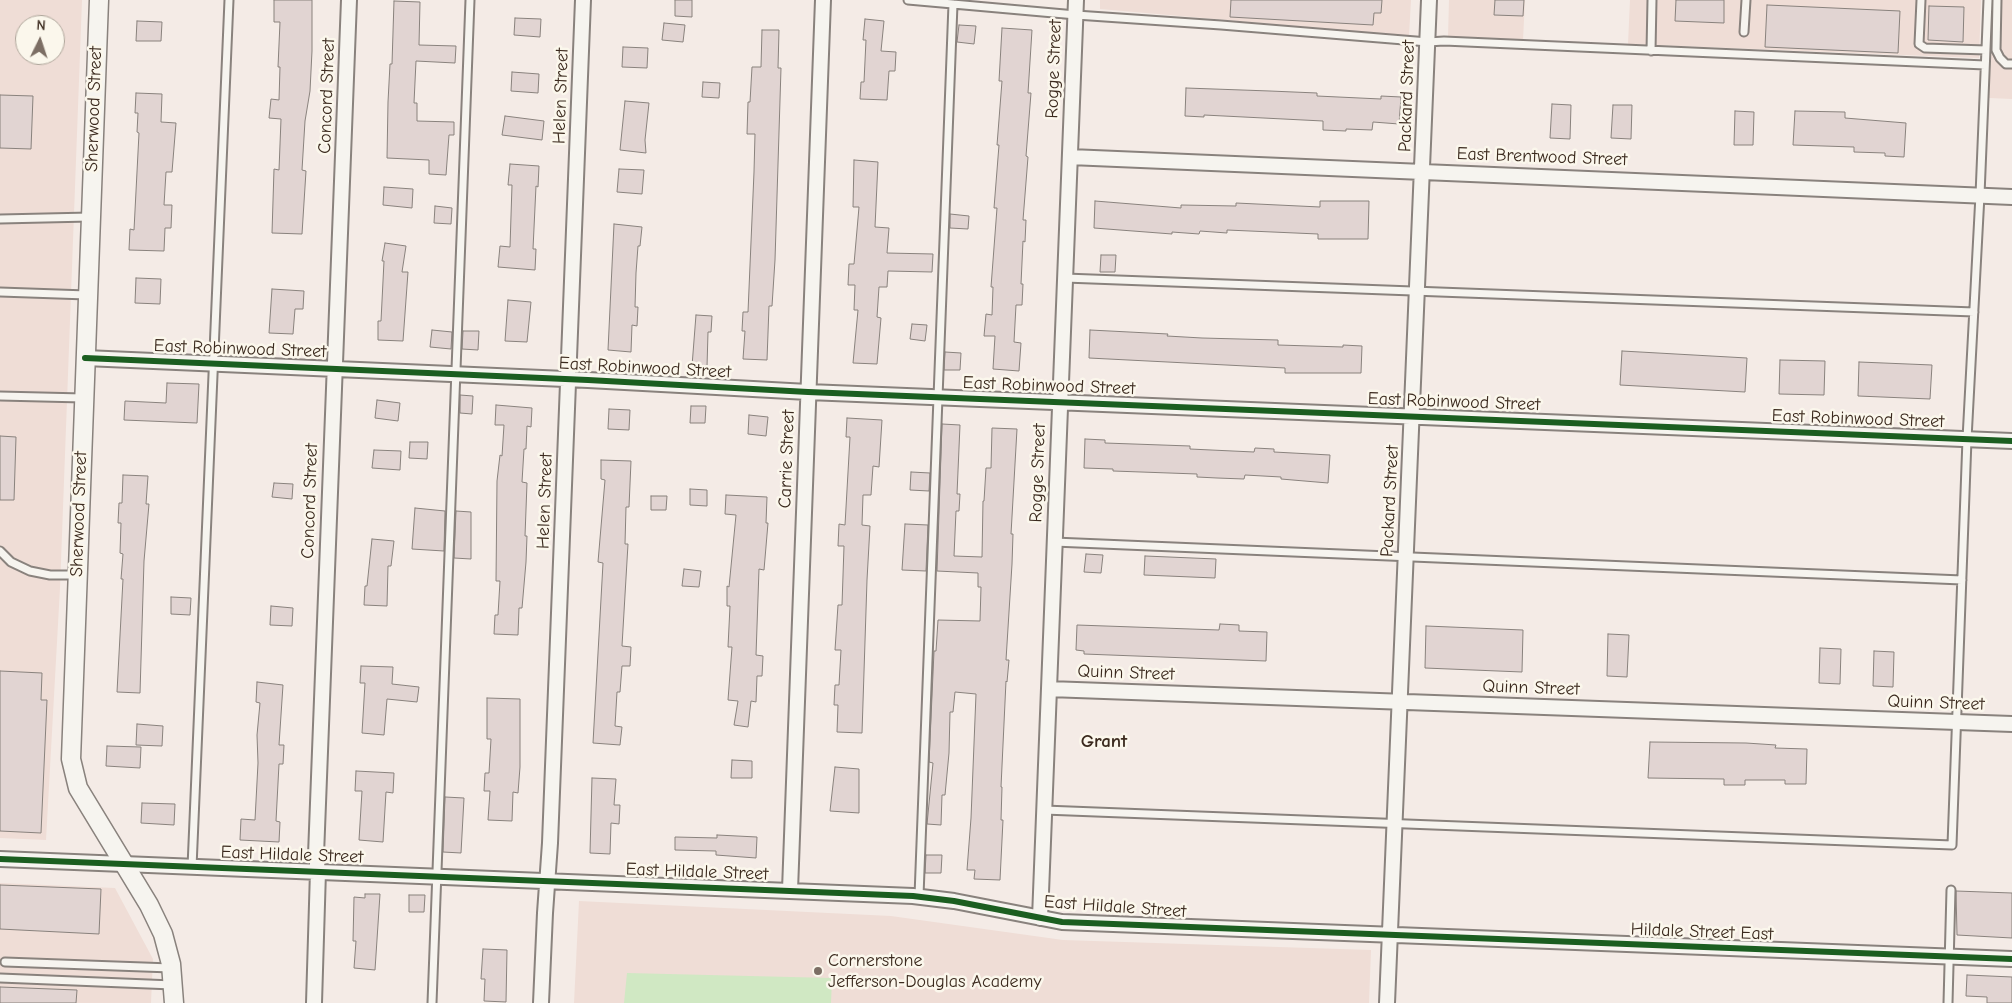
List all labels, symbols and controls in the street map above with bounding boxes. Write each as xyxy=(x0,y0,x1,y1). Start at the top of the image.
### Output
north arrow xyxy=(15,15,65,65)
text: N xyxy=(36,17,46,34)
street label: Rogge Street xyxy=(1041,19,1067,119)
street label: Concord Street xyxy=(314,38,340,154)
street label: Packard Street xyxy=(1394,40,1420,152)
street label: Sherwood Street xyxy=(81,46,107,172)
street label: Helen Street xyxy=(549,48,573,144)
street label: East Brentwood Street xyxy=(1456,143,1628,171)
street label: East Robinwood Street xyxy=(153,335,327,363)
street label: East Robinwood Street xyxy=(558,353,732,383)
street label: East Robinwood Street xyxy=(962,372,1136,400)
street label: East Robinwood Street xyxy=(1367,388,1541,416)
street label: East Robinwood Street xyxy=(1771,405,1945,433)
street label: Carrie Street xyxy=(774,409,800,509)
street label: Rogge Street xyxy=(1025,423,1051,523)
street label: Concord Street xyxy=(297,443,323,559)
street label: Packard Street xyxy=(1376,444,1404,558)
street label: Sherwood Street xyxy=(66,451,92,577)
street label: Helen Street xyxy=(533,453,557,549)
street label: Quinn Street xyxy=(1077,661,1175,685)
street label: Quinn Street xyxy=(1482,676,1580,700)
street label: Quinn Street xyxy=(1887,691,1985,715)
district label: Grant xyxy=(1081,731,1127,753)
street label: East Hildale Street xyxy=(220,842,364,868)
street label: East Hildale Street xyxy=(625,859,769,885)
street label: East Hildale Street xyxy=(1043,891,1187,923)
street label: Hildale Street East xyxy=(1630,919,1774,945)
place label: Cornerstone Jefferson-Douglas Academy xyxy=(828,950,1041,992)
marker: Cornerstone Jefferson-Douglas Academy xyxy=(812,965,824,977)

